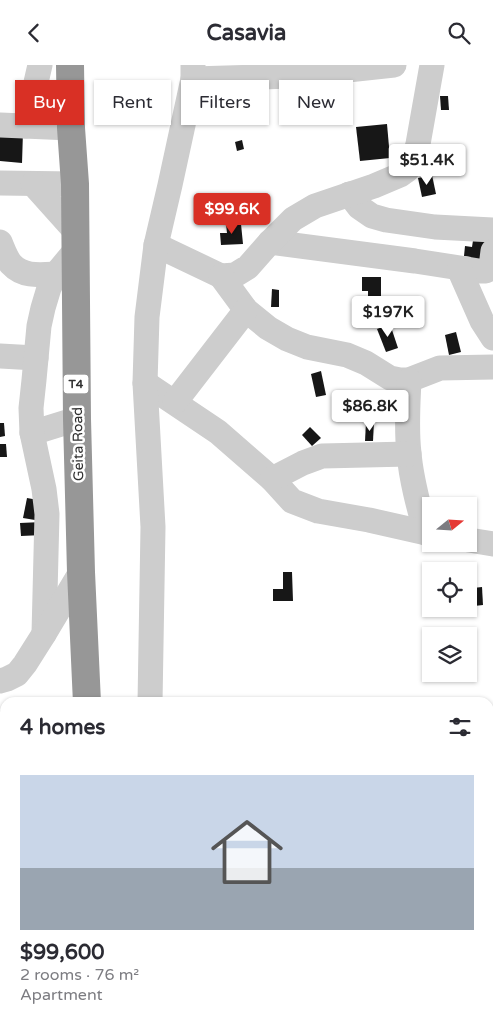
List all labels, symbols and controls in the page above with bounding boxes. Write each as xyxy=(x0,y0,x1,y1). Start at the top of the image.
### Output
icon: back xyxy=(20,19,48,47)
icon: search xyxy=(445,19,473,47)
text: Casavia xyxy=(207,20,286,46)
chip: Buy xyxy=(15,80,84,125)
chip: Rent xyxy=(94,80,171,125)
chip: Filters xyxy=(181,80,269,125)
chip: New xyxy=(279,80,353,125)
pin: $51.4K xyxy=(386,143,468,186)
text: $51.4K xyxy=(400,150,454,170)
pin: $99.6K xyxy=(191,193,273,235)
text: $99.6K xyxy=(205,199,259,219)
pin: $197K xyxy=(353,295,423,338)
text: $197K xyxy=(363,302,413,322)
road number: T4 xyxy=(64,375,88,393)
pin: $86.8K xyxy=(329,389,411,432)
text: $86.8K xyxy=(343,396,397,416)
street label: Geita Road xyxy=(69,407,87,481)
north arrow xyxy=(422,497,478,553)
map controls xyxy=(422,497,477,682)
button: locate xyxy=(422,562,477,617)
button: layers xyxy=(422,627,477,682)
icon: filters xyxy=(446,713,474,741)
text: 4 homes xyxy=(20,715,105,740)
icon: home xyxy=(202,807,292,897)
text: $99,600 xyxy=(20,940,104,965)
text: 2 rooms · 76 m² xyxy=(20,965,139,985)
text: Apartment xyxy=(20,985,103,1005)

